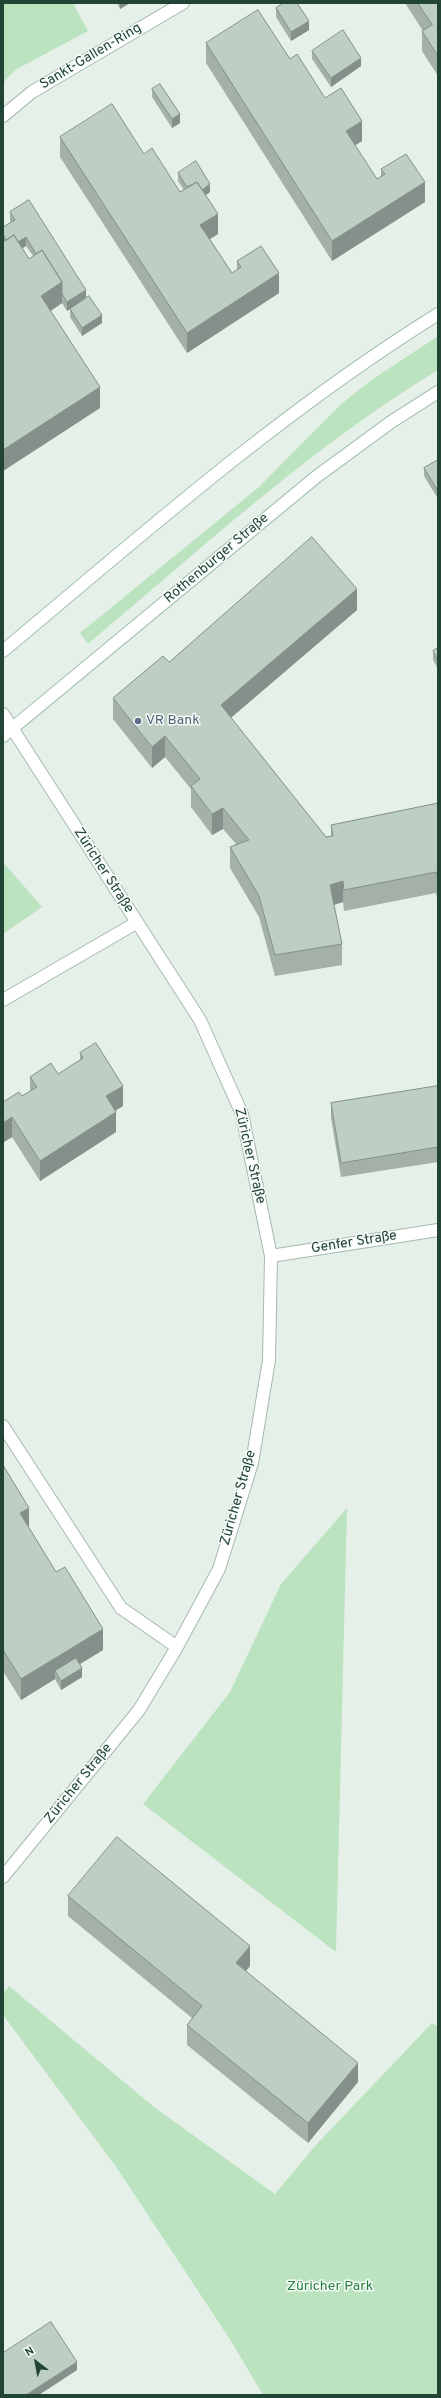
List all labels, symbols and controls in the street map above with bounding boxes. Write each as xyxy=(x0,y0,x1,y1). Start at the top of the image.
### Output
street label: Sankt-Gallen-Ring xyxy=(37,20,145,94)
street label: Rothenburger Straße xyxy=(161,510,273,608)
place label: VR Bank xyxy=(146,713,200,729)
marker: VR Bank xyxy=(133,716,143,726)
street label: Züricher Straße xyxy=(69,825,137,917)
street label: Züricher Straße xyxy=(230,1106,268,1206)
street label: Genfer Straße xyxy=(310,1228,398,1258)
street label: Züricher Straße xyxy=(217,1448,261,1548)
street label: Züricher Straße xyxy=(42,1741,116,1827)
park label: Züricher Park xyxy=(287,2279,373,2295)
north arrow xyxy=(16,2342,56,2382)
text: N xyxy=(23,2344,37,2360)

